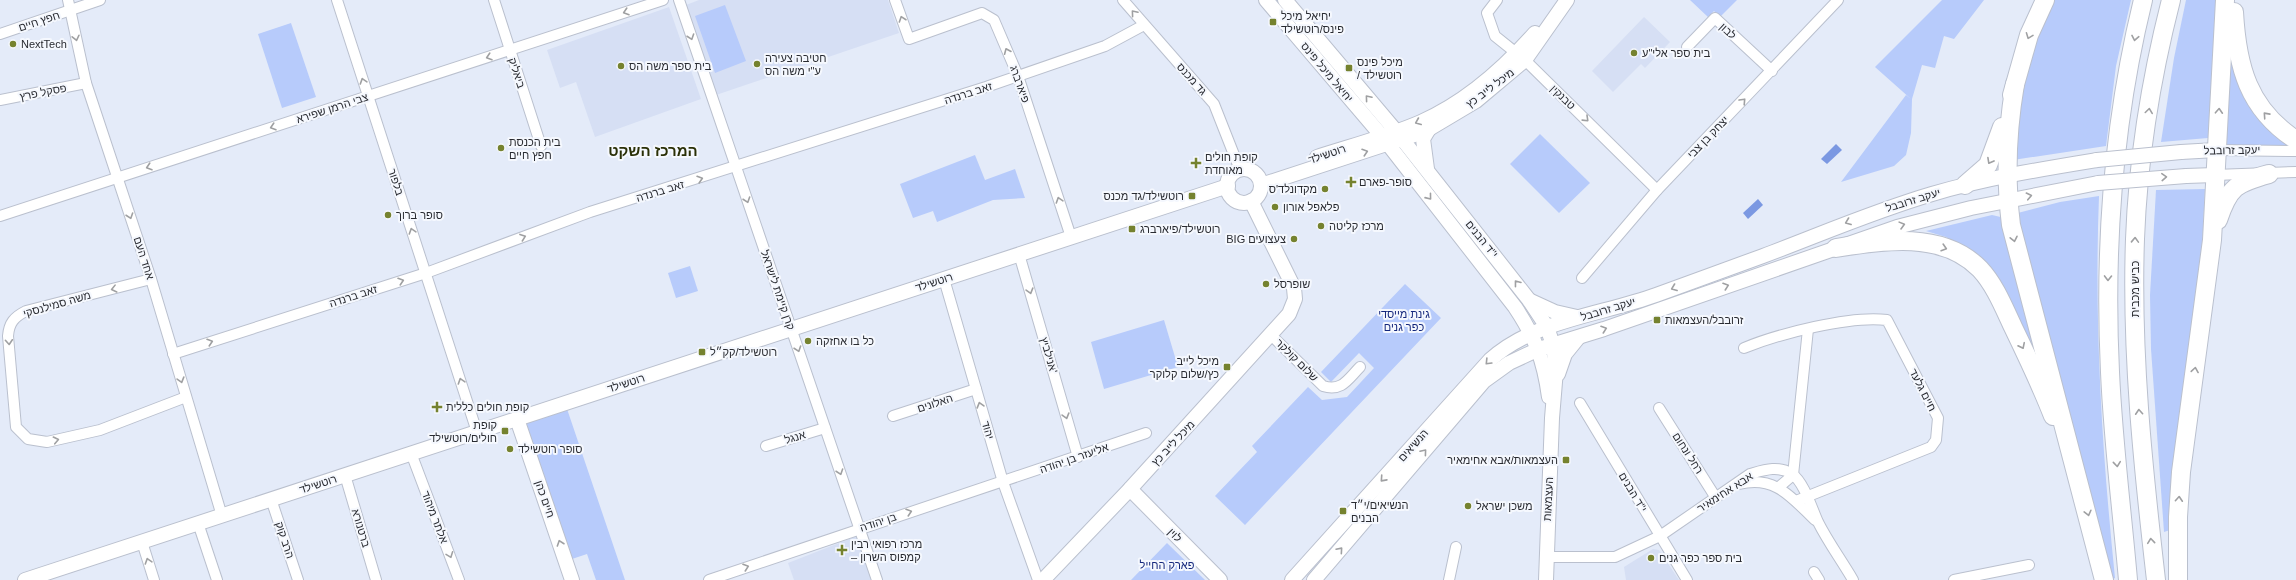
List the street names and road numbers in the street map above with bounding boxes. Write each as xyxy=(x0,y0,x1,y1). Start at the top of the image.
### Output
street label: חפץ חיים xyxy=(17,9,61,33)
street label: לבון xyxy=(1717,21,1739,42)
street label: יחיאל מיכל פינס xyxy=(1299,40,1355,104)
street label: ביאליק xyxy=(506,56,528,90)
street label: גד מכנס xyxy=(1175,61,1210,98)
street label: פיארברג xyxy=(1008,64,1032,104)
street label: מיכל לייב כץ xyxy=(1464,66,1516,110)
street label: זאב ברנדה xyxy=(943,79,994,106)
street label: פסקל פרץ xyxy=(19,82,68,102)
street label: טבנקין xyxy=(1548,82,1578,112)
street label: צבי הרמן שפירא xyxy=(295,91,369,125)
street label: יצחק בן צבי xyxy=(1685,114,1731,160)
street label: רוטשילד xyxy=(1307,142,1347,166)
street label: יעקב זרובבל xyxy=(2204,144,2260,156)
street label: בלפור xyxy=(386,167,406,197)
street label: זאב ברנדה xyxy=(635,178,686,204)
street label: יעקב זרובבל xyxy=(1884,186,1942,214)
street label: י''ד הבנים xyxy=(1463,218,1501,260)
street label: אחד העם xyxy=(131,235,157,281)
street label: קרן קיימת לישראל xyxy=(759,249,797,331)
street label: כביש מכבית xyxy=(2129,261,2141,317)
street label: רוטשילד xyxy=(914,270,954,294)
street label: זאב ברנדה xyxy=(328,282,379,309)
street label: משה סמילנסקי xyxy=(22,289,92,319)
street label: יעקב זרובבל xyxy=(1579,295,1637,323)
street label: אנילביץ' xyxy=(1038,336,1060,374)
street label: שלום קולקר xyxy=(1273,336,1321,384)
street label: חיים גלעד xyxy=(1907,367,1939,413)
street label: רוטשילד xyxy=(606,371,646,395)
street label: האלונים xyxy=(916,392,954,414)
street label: מיכל לייב כץ xyxy=(1149,418,1197,468)
street label: יהוד xyxy=(980,419,996,441)
street label: הנשיאים xyxy=(1396,427,1430,463)
street label: אנגל xyxy=(783,428,807,446)
street label: רחל ונחום xyxy=(1670,430,1706,476)
street label: אליעזר בן יהודה xyxy=(1038,441,1110,475)
street label: י"ד הבנים xyxy=(1617,470,1649,514)
street label: אבא אחימאיר xyxy=(1695,470,1755,514)
street label: רוטשילד xyxy=(298,472,338,496)
street label: העצמאות xyxy=(1541,477,1555,521)
street label: חיים כהן xyxy=(533,479,557,519)
street label: אלתר מיהוד xyxy=(420,489,450,545)
street label: ברטנורא xyxy=(349,507,373,549)
street label: בן יהודה xyxy=(858,510,898,534)
street label: הרב קוק xyxy=(273,520,297,560)
street label: לוין xyxy=(1166,526,1184,544)

